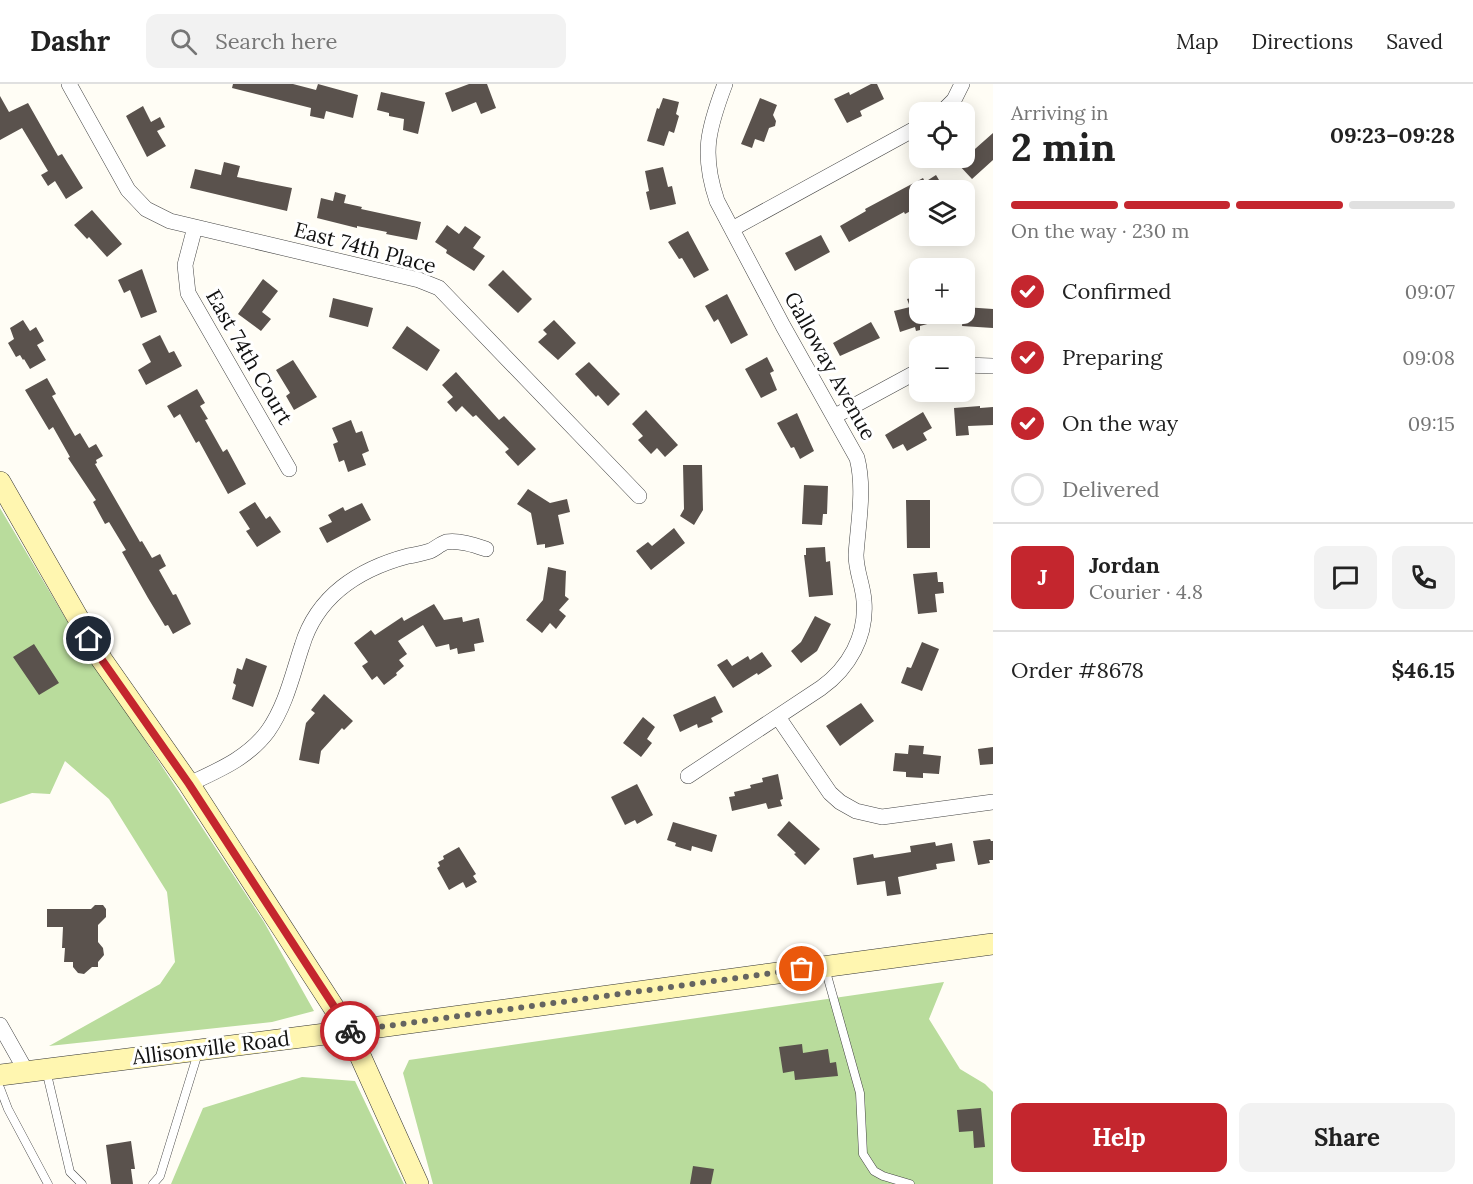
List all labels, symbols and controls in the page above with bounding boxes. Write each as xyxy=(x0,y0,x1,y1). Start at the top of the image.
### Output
search box xyxy=(146,14,566,68)
text: Dashr xyxy=(30,23,110,59)
icon: search xyxy=(167,25,200,58)
text: Search here xyxy=(215,27,337,55)
text: Map xyxy=(1176,28,1219,55)
text: Directions xyxy=(1252,28,1353,55)
text: Saved xyxy=(1386,28,1443,55)
text: Arriving in xyxy=(1011,100,1108,125)
map controls xyxy=(909,102,975,402)
button: locate xyxy=(909,102,975,168)
text: 09:23–09:28 xyxy=(1330,121,1455,149)
text: 2 min xyxy=(1011,122,1116,172)
button: layers xyxy=(909,180,975,246)
street label: East 74th Place xyxy=(291,216,439,279)
text: On the way · 230 m xyxy=(1011,218,1189,243)
button: + xyxy=(909,258,975,324)
icon: check xyxy=(1011,275,1044,308)
text: Confirmed xyxy=(1062,277,1171,305)
text: 09:07 xyxy=(1405,279,1455,304)
street label: East 74th Court xyxy=(200,285,299,430)
street label: Galloway Avenue xyxy=(779,287,882,445)
button: − xyxy=(909,336,975,402)
icon: check xyxy=(1011,341,1044,374)
text: Preparing xyxy=(1062,343,1162,371)
text: 09:08 xyxy=(1402,345,1455,370)
icon: check xyxy=(1011,407,1044,440)
text: On the way xyxy=(1062,409,1178,437)
text: 09:15 xyxy=(1408,411,1455,436)
text: Delivered xyxy=(1062,475,1160,503)
button: chat xyxy=(1314,546,1377,609)
button: phone xyxy=(1392,546,1455,609)
text: Jordan xyxy=(1089,551,1160,579)
text: J xyxy=(1038,563,1047,591)
text: Courier · 4.8 xyxy=(1089,579,1203,604)
pin xyxy=(63,613,114,664)
icon: home xyxy=(72,622,105,655)
text: Order #8678 xyxy=(1011,656,1144,684)
text: $46.15 xyxy=(1391,656,1455,684)
pin xyxy=(776,943,827,994)
icon: bag xyxy=(785,952,818,985)
courier xyxy=(320,1001,380,1061)
icon: bike xyxy=(334,1015,367,1048)
street label: Allisonville Road xyxy=(130,1024,291,1071)
button: Help xyxy=(1011,1103,1227,1172)
button: Share xyxy=(1239,1103,1455,1172)

